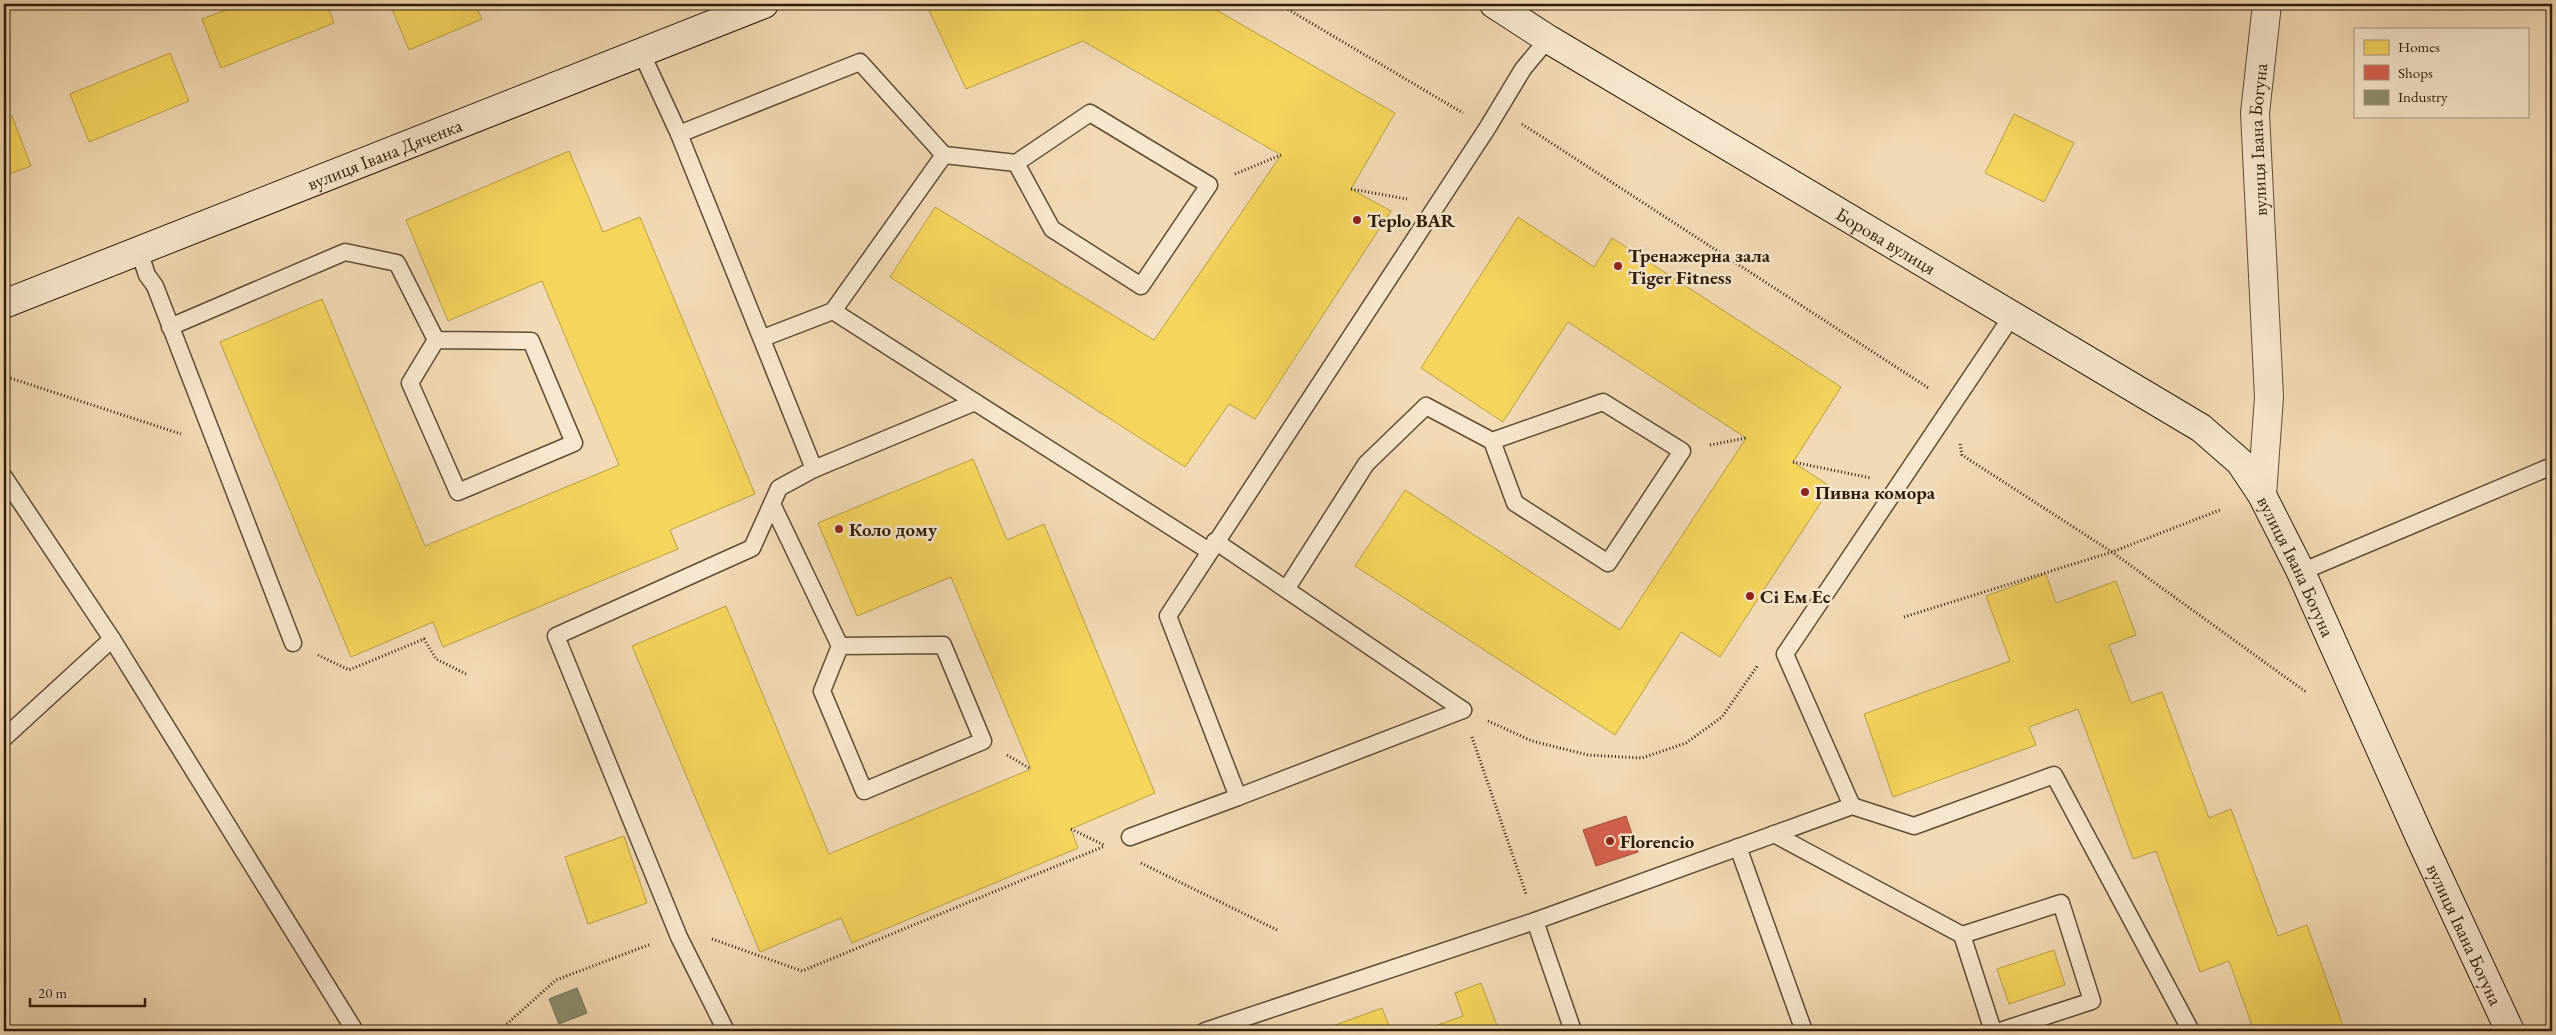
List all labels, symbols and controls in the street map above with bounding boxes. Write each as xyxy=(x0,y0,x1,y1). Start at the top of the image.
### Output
legend xyxy=(2354,28,2528,118)
text: Homes xyxy=(2398,37,2440,56)
street label: вулиця Івана Богуна xyxy=(2243,61,2273,217)
text: Shops xyxy=(2398,63,2433,82)
text: Industry xyxy=(2398,87,2448,106)
street label: вулиця Івана Дяченка xyxy=(304,112,466,196)
street label: Борова вулиця xyxy=(1831,201,1941,281)
place label: Teplo BAR xyxy=(1367,208,1456,233)
marker: Teplo BAR xyxy=(1351,214,1363,226)
place label: Тренажерна зала Tiger Fitness xyxy=(1628,243,1771,290)
marker: Тренажерна зала Tiger Fitness xyxy=(1612,260,1624,272)
place label: Пивна комора xyxy=(1815,480,1936,505)
marker: Пивна комора xyxy=(1799,486,1811,498)
street label: вулиця Івана Богуна xyxy=(2251,492,2341,641)
place label: Коло дому xyxy=(849,517,938,542)
marker: Коло дому xyxy=(833,523,845,535)
place label: Сі Ем Ес xyxy=(1760,584,1831,609)
marker: Сі Ем Ес xyxy=(1744,590,1756,602)
place label: Florencio xyxy=(1620,829,1695,854)
marker: Florencio xyxy=(1604,835,1616,847)
street label: вулиця Івана Богуна xyxy=(2421,860,2508,1010)
scale bar xyxy=(30,975,145,1007)
text: 20 m xyxy=(38,983,67,1002)

